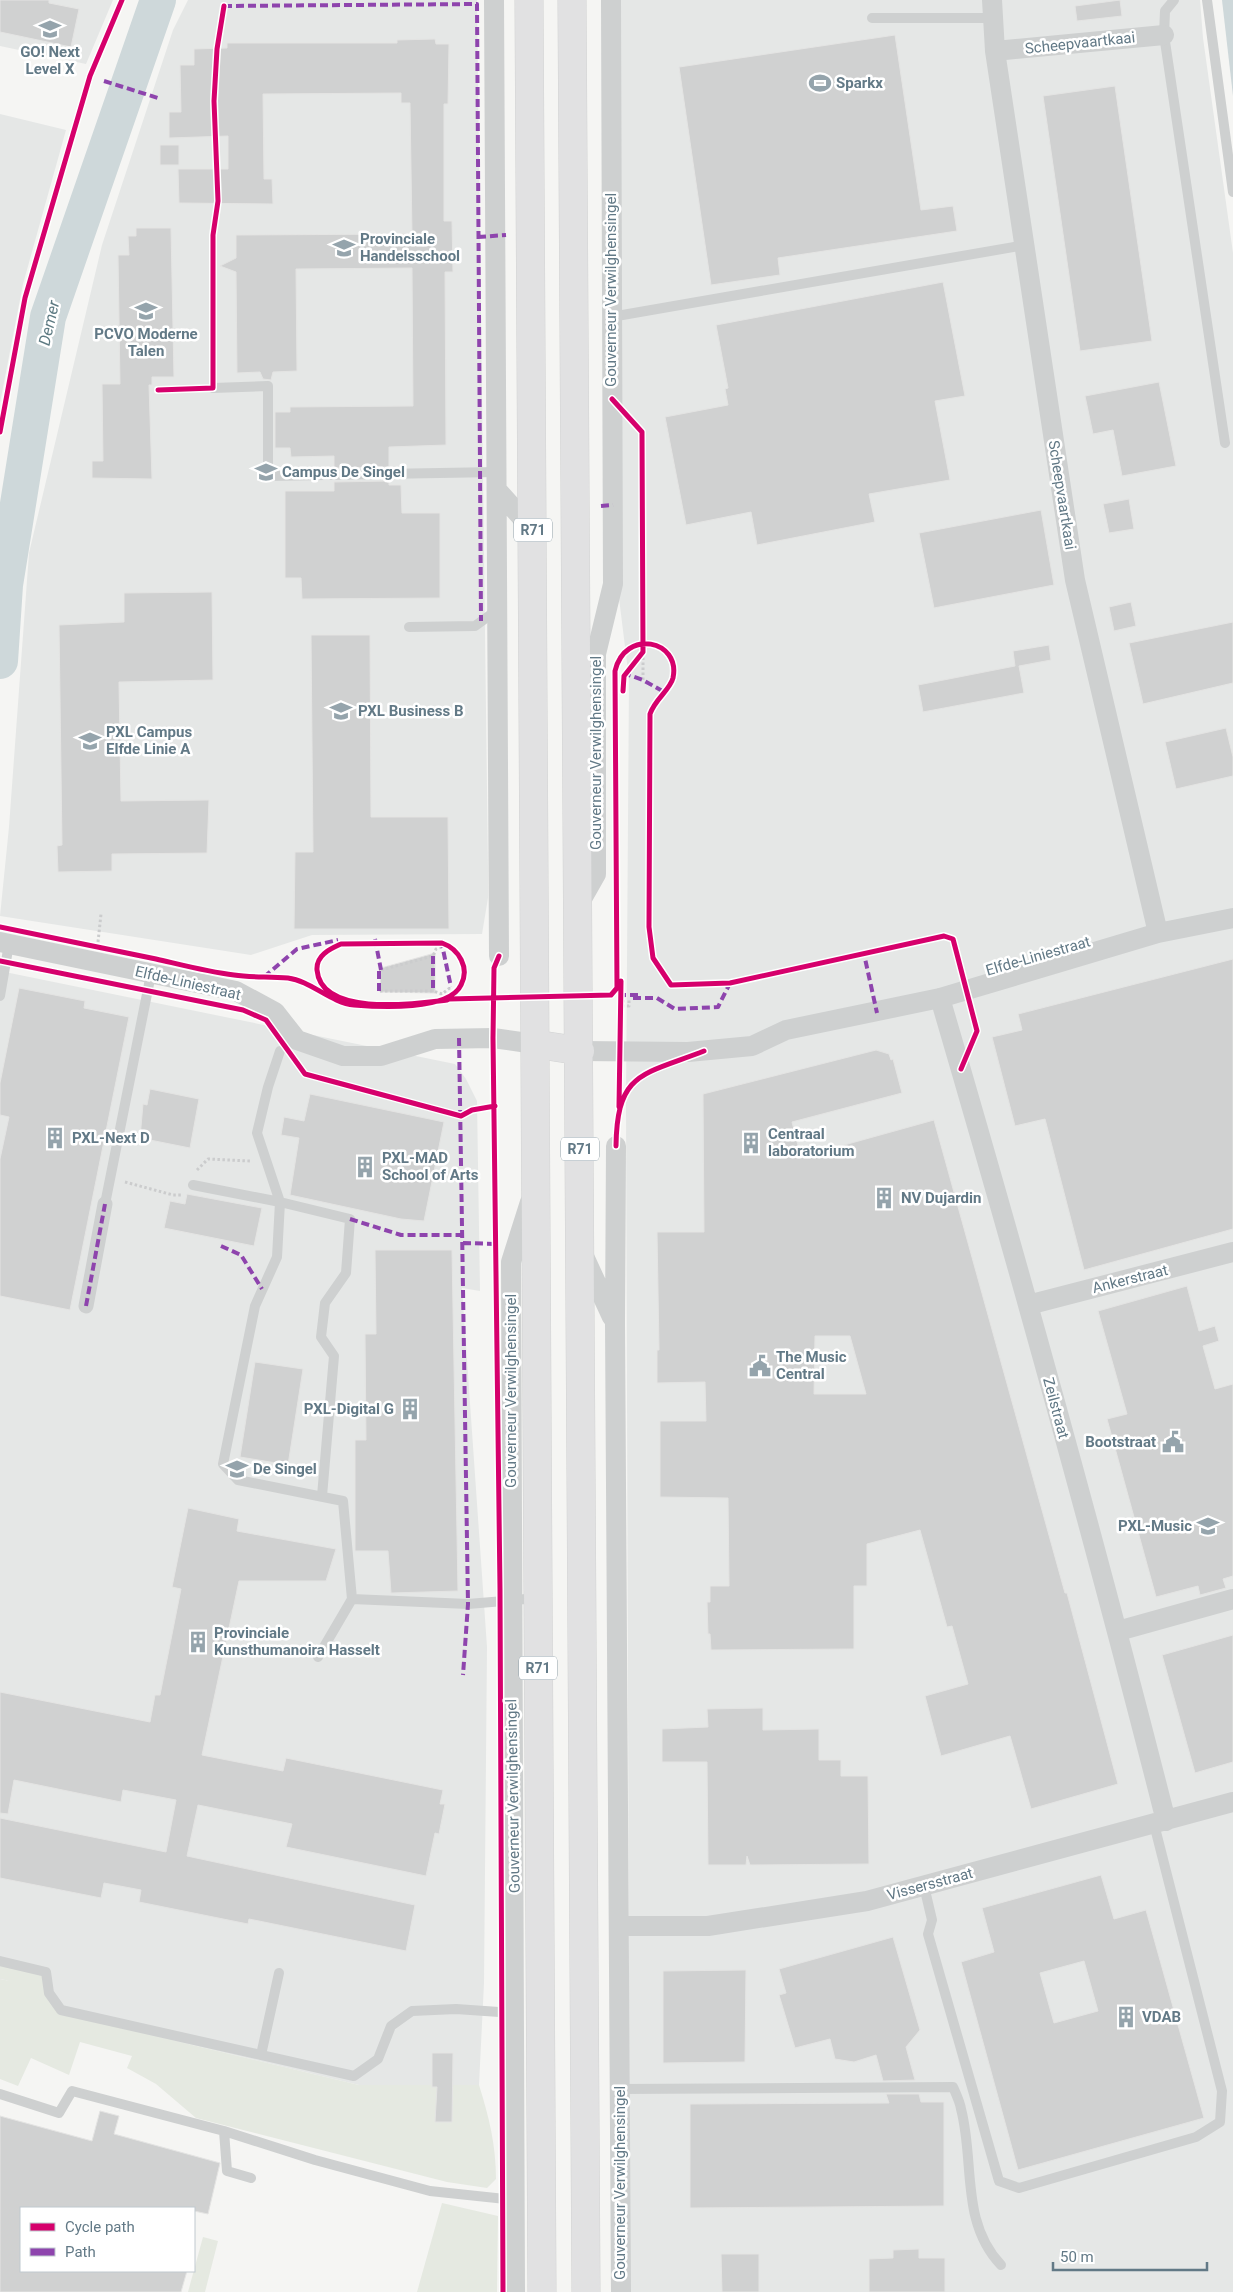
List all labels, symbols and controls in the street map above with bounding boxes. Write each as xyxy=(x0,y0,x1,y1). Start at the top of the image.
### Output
school or university icon: GO! Next Level X xyxy=(37,16,63,42)
street label: Scheepvaartkaai xyxy=(1024,28,1136,58)
place label: GO! Next Level X xyxy=(20,43,80,78)
sports icon: Sparkx xyxy=(807,70,833,96)
place label: Sparkx xyxy=(836,74,883,92)
street label: Gouverneur Verwilghensingel xyxy=(602,193,620,387)
place label: Provinciale Handelsschool xyxy=(360,230,460,265)
school or university icon: Provinciale Handelsschool xyxy=(331,235,357,261)
water label: Demer xyxy=(35,298,64,347)
school or university icon: PCVO Moderne Talen xyxy=(133,298,159,324)
place label: PCVO Moderne Talen xyxy=(94,325,198,360)
street label: Scheepvaartkaai xyxy=(1044,439,1080,551)
school or university icon: Campus De Singel xyxy=(253,459,279,485)
place label: Campus De Singel xyxy=(282,463,405,481)
road number: R71 xyxy=(514,518,552,542)
street label: Gouverneur Verwilghensingel xyxy=(587,656,605,850)
school or university icon: PXL Business B xyxy=(328,698,354,724)
place label: PXL Business B xyxy=(358,702,464,720)
place label: PXL Campus Elfde Linie A xyxy=(106,723,192,758)
school or university icon: PXL Campus Elfde Linie A xyxy=(77,728,103,754)
street label: Elfde-Liniestraat xyxy=(984,932,1093,980)
street label: Elfde-Liniestraat xyxy=(133,962,243,1004)
building icon: PXL-Next D xyxy=(42,1125,68,1151)
place label: Centraal laboratorium xyxy=(768,1125,854,1160)
place label: PXL-Next D xyxy=(72,1129,150,1147)
building icon: Centraal laboratorium xyxy=(738,1130,764,1156)
road number: R71 xyxy=(561,1138,599,1160)
place label: PXL-MAD School of Arts xyxy=(382,1149,479,1184)
building icon: PXL-MAD School of Arts xyxy=(352,1154,378,1180)
building icon: NV Dujardin xyxy=(871,1185,897,1211)
place label: NV Dujardin xyxy=(901,1189,981,1207)
street label: Ankerstraat xyxy=(1090,1261,1170,1297)
street label: Gouverneur Verwilghensingel xyxy=(502,1294,520,1488)
place label: The Music Central xyxy=(776,1348,847,1383)
public building icon: The Music Central xyxy=(747,1353,773,1379)
street label: Zeilstraat xyxy=(1039,1375,1073,1441)
building icon: PXL-Digital G xyxy=(397,1396,423,1422)
place label: PXL-Digital G xyxy=(304,1400,394,1418)
public building icon: Bootstraat xyxy=(1160,1429,1186,1455)
place label: Bootstraat xyxy=(1085,1433,1156,1451)
school or university icon: De Singel xyxy=(224,1456,250,1482)
place label: De Singel xyxy=(253,1460,317,1478)
school or university icon: PXL-Music xyxy=(1195,1513,1221,1539)
place label: PXL-Music xyxy=(1118,1517,1192,1535)
place label: Provinciale Kunsthumanoira Hasselt xyxy=(214,1624,380,1659)
building icon: Provinciale Kunsthumanoira Hasselt xyxy=(185,1629,211,1655)
road number: R71 xyxy=(519,1656,557,1680)
street label: Gouverneur Verwilghensingel xyxy=(502,1699,524,1893)
street label: Vissersstraat xyxy=(885,1864,975,1904)
building icon: VDAB xyxy=(1113,2004,1139,2030)
place label: VDAB xyxy=(1142,2008,1181,2026)
street label: Gouverneur Verwilghensingel xyxy=(611,2086,629,2280)
legend xyxy=(20,2207,195,2272)
text: Cycle path xyxy=(65,2218,135,2236)
scale bar xyxy=(1053,2240,1207,2272)
text: Path xyxy=(65,2243,96,2261)
text: 50 m xyxy=(1060,2248,1094,2266)

